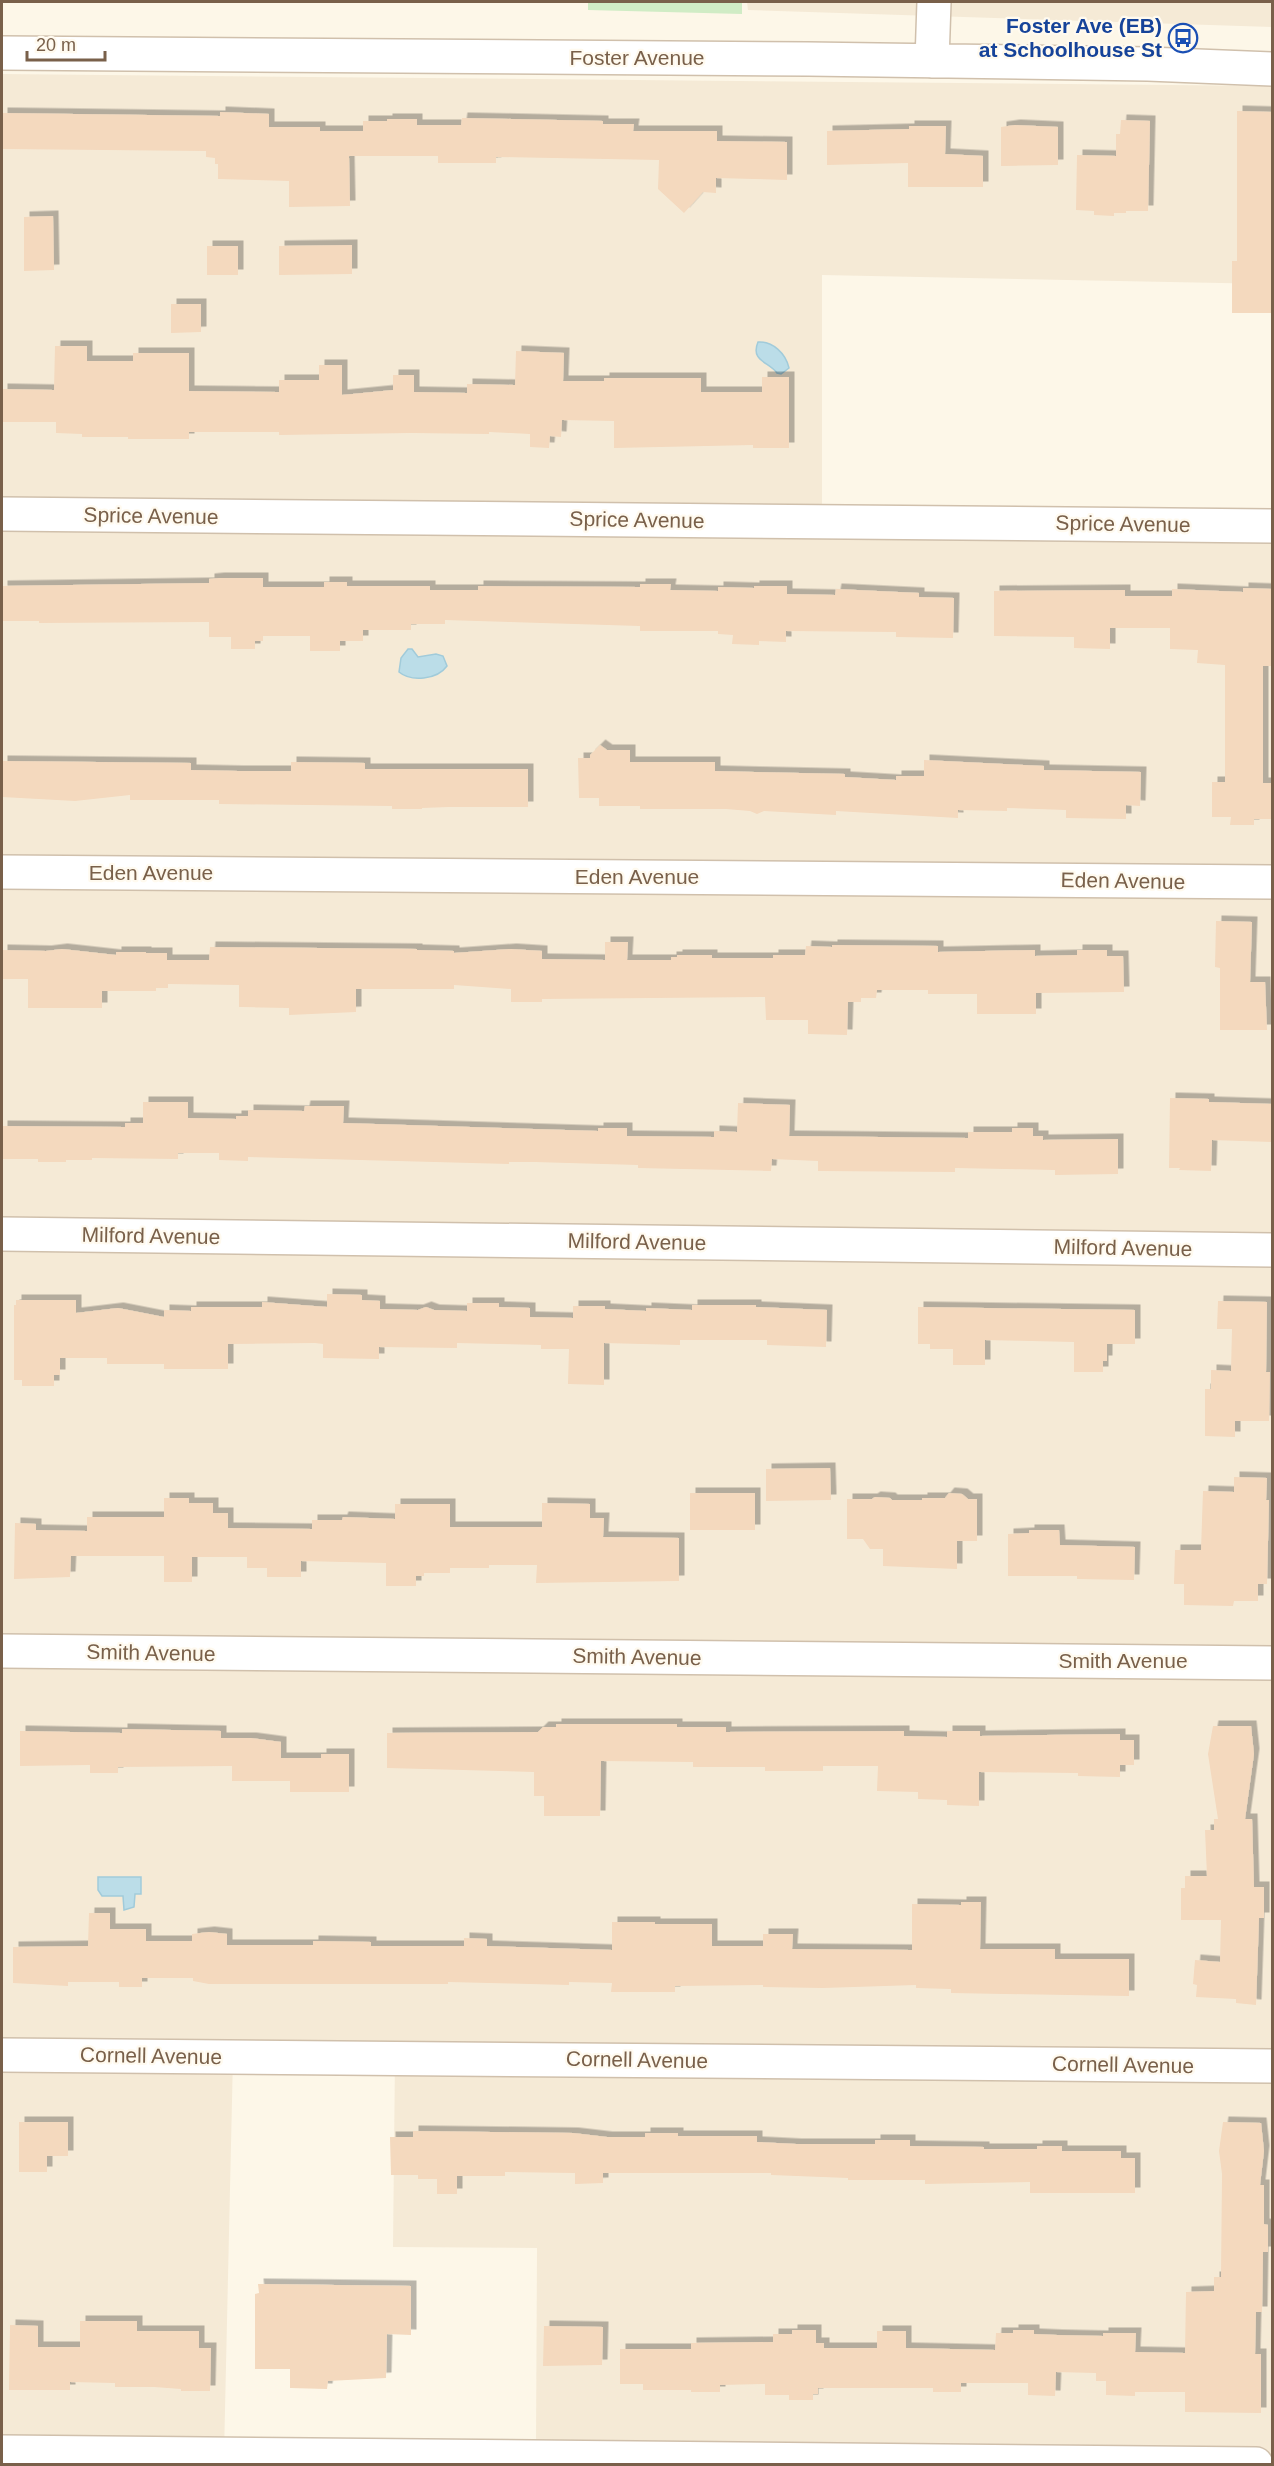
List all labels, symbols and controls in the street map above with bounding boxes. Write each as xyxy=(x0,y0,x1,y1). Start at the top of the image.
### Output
place label: Foster Ave (EB) at Schoolhouse St xyxy=(979,14,1162,61)
bus stop icon: Foster Ave (EB) at Schoolhouse St xyxy=(1167,22,1199,54)
scale bar xyxy=(27,24,105,62)
text: 20 m xyxy=(36,35,76,55)
street label: Foster Avenue xyxy=(569,46,705,69)
street label: Sprice Avenue xyxy=(83,503,219,528)
street label: Sprice Avenue xyxy=(569,507,705,532)
street label: Sprice Avenue xyxy=(1055,511,1191,536)
street label: Eden Avenue xyxy=(89,861,213,884)
street label: Eden Avenue xyxy=(575,865,699,888)
street label: Eden Avenue xyxy=(1061,868,1185,893)
street label: Milford Avenue xyxy=(82,1223,220,1248)
street label: Milford Avenue xyxy=(568,1229,706,1254)
street label: Milford Avenue xyxy=(1054,1235,1192,1260)
street label: Smith Avenue xyxy=(86,1640,216,1665)
street label: Smith Avenue xyxy=(572,1644,702,1669)
street label: Smith Avenue xyxy=(1058,1649,1188,1672)
street label: Cornell Avenue xyxy=(80,2043,222,2068)
street label: Cornell Avenue xyxy=(566,2047,708,2072)
street label: Cornell Avenue xyxy=(1052,2052,1194,2077)

